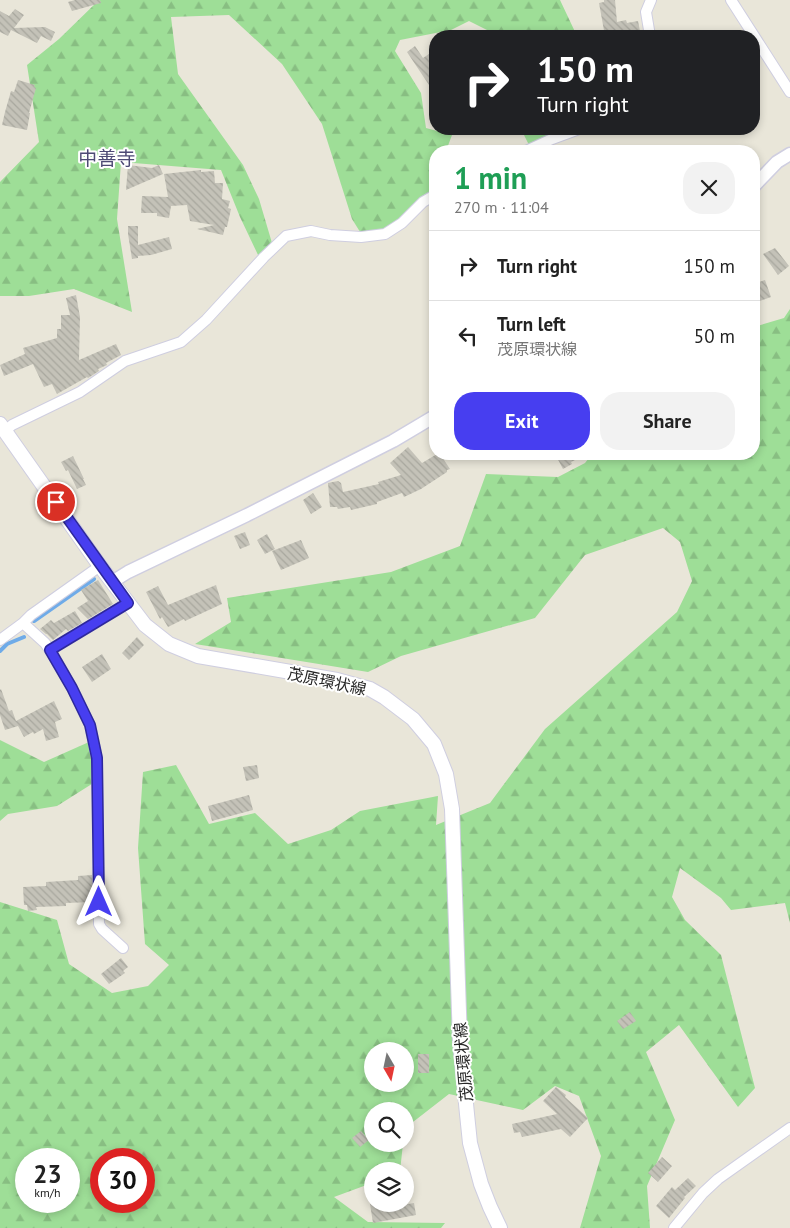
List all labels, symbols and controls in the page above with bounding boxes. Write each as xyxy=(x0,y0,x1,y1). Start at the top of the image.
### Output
text: 150 m xyxy=(537,46,634,92)
icon: right xyxy=(454,50,519,115)
text: Turn right xyxy=(537,90,629,118)
district label: 中善寺 xyxy=(78,146,136,170)
text: 1 min xyxy=(454,158,527,197)
button: close xyxy=(683,162,735,214)
text: 270 m · 11:04 xyxy=(454,197,549,217)
icon: right xyxy=(454,252,482,280)
text: Turn right xyxy=(497,254,577,278)
text: 150 m xyxy=(683,254,735,278)
text: Turn left xyxy=(497,312,566,336)
icon: left xyxy=(454,322,482,350)
text: 50 m xyxy=(694,324,735,348)
text: 茂原環状線 xyxy=(497,339,577,359)
button: Exit xyxy=(454,392,590,450)
button: Share xyxy=(600,392,735,450)
pin xyxy=(35,481,77,523)
icon: arrive xyxy=(42,488,70,516)
street label: 茂原環状線 xyxy=(286,663,368,699)
position arrow xyxy=(72,875,124,927)
street label: 茂原環状線 xyxy=(450,1021,476,1103)
north arrow xyxy=(364,1042,414,1092)
map controls xyxy=(364,1042,414,1212)
button: search xyxy=(364,1102,414,1152)
speed limit sign: 30 xyxy=(90,1148,155,1213)
text: 23 xyxy=(33,1158,62,1190)
button: layers xyxy=(364,1162,414,1212)
text: km/h xyxy=(34,1185,61,1200)

